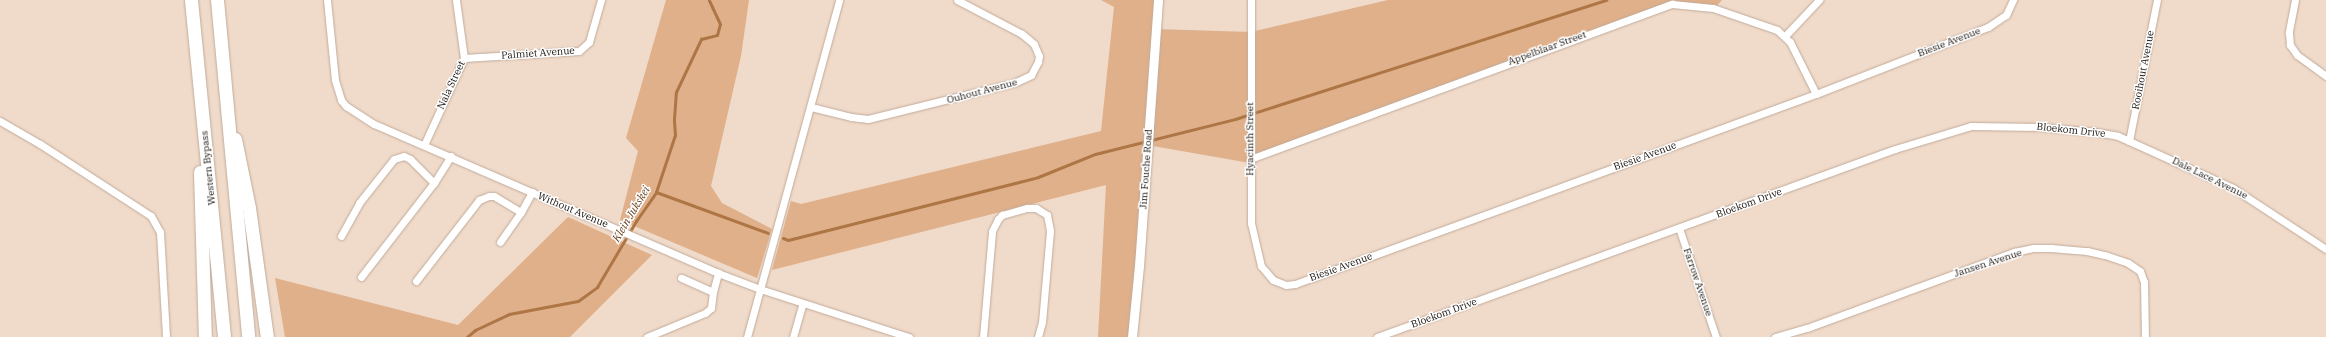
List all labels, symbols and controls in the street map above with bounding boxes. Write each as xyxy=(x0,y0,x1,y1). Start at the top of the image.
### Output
street label: Biesie Avenue xyxy=(1916,25,1982,59)
street label: Appelblaar Street xyxy=(1506,28,1588,68)
street label: Rooihout Avenue xyxy=(2129,30,2157,110)
street label: Palmiet Avenue xyxy=(501,44,575,62)
street label: Nala Street xyxy=(435,59,467,111)
street label: Ouhout Avenue xyxy=(945,76,1019,106)
street label: Hyacinth Street xyxy=(1244,102,1256,176)
street label: Bloekom Drive xyxy=(2036,120,2106,140)
street label: Jim Fouche Road xyxy=(1137,129,1155,209)
street label: Western Bypass xyxy=(198,130,218,206)
street label: Biesie Avenue xyxy=(1612,139,1678,173)
street label: Dale Lace Avenue xyxy=(2170,155,2250,201)
water label: Klein Jukskei xyxy=(609,184,653,244)
street label: Bloekom Drive xyxy=(1714,186,1784,220)
street label: Without Avenue xyxy=(536,190,610,230)
street label: Farrow Avenue xyxy=(1681,246,1715,318)
street label: Jansen Avenue xyxy=(1953,246,2023,280)
street label: Biesie Avenue xyxy=(1308,250,1374,284)
street label: Bloekom Drive xyxy=(1409,296,1479,330)

